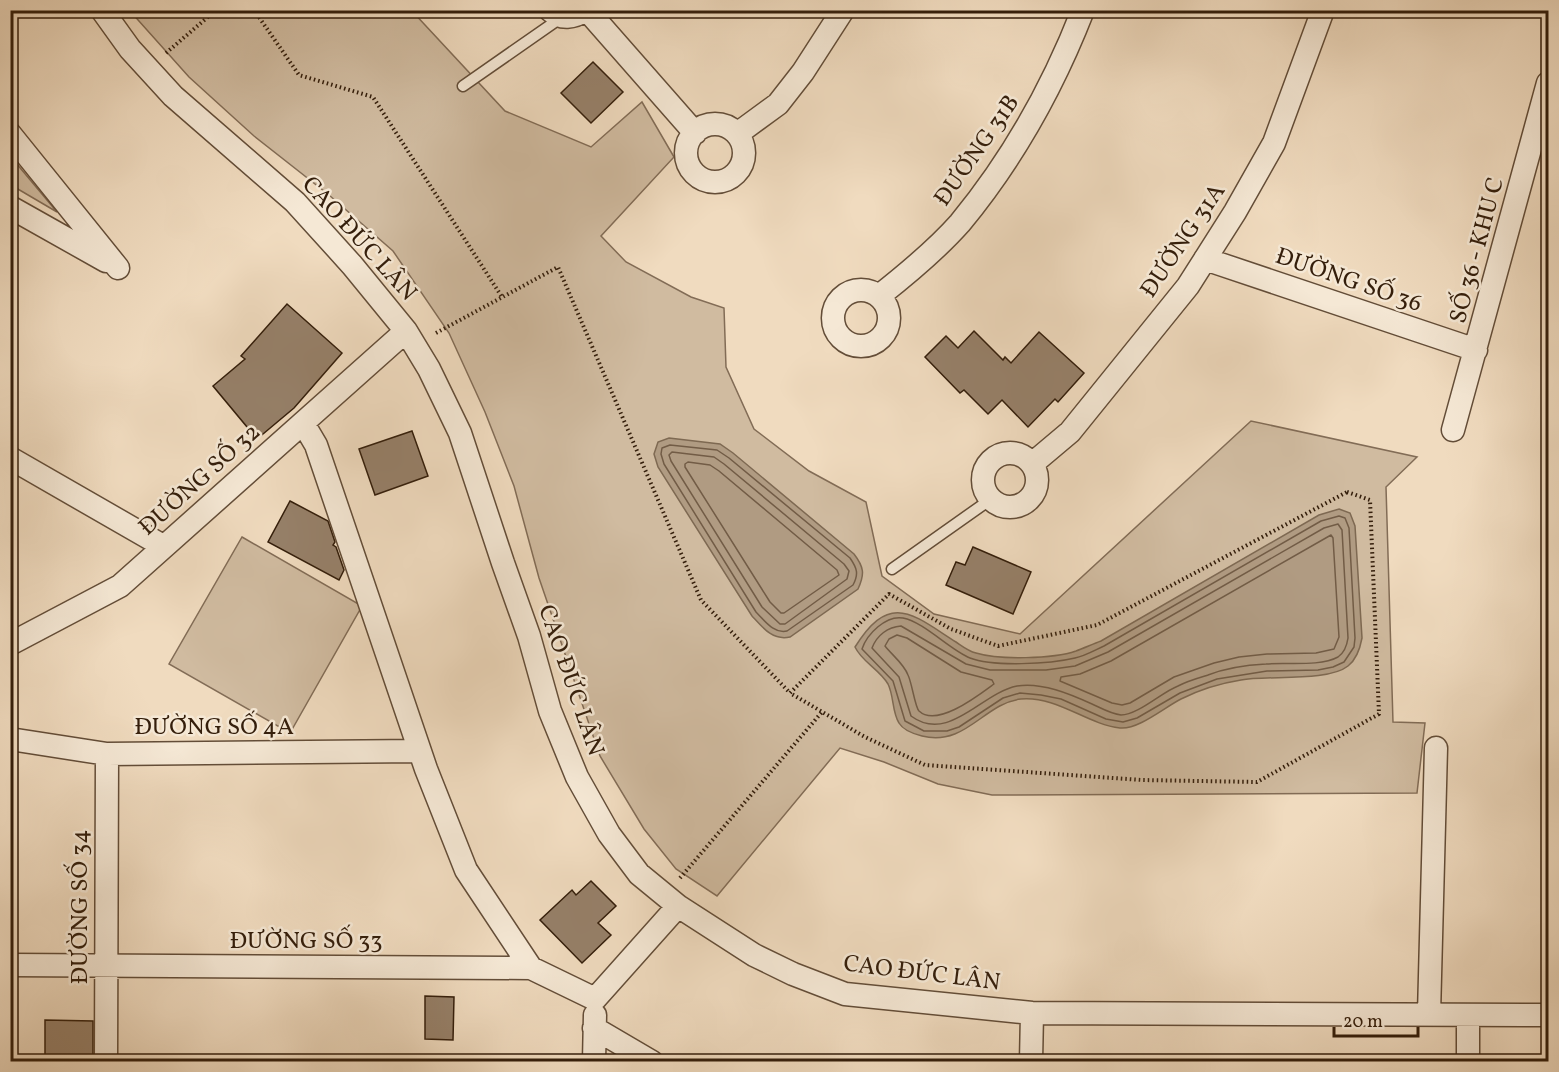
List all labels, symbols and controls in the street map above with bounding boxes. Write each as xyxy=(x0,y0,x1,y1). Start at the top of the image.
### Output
street label: ĐƯỜNG 31B xyxy=(927,88,1029,214)
street label: CAO ĐỨC LÂN xyxy=(293,169,424,309)
street label: SỐ 36 - KHU C xyxy=(1441,174,1514,327)
street label: ĐƯỜNG 31A xyxy=(1133,177,1235,305)
street label: ĐƯỜNG SỐ 36 xyxy=(1271,239,1426,322)
street label: ĐƯỜNG SỐ 32 xyxy=(131,416,269,545)
street label: CAO ĐỨC LÂN xyxy=(528,601,612,761)
street label: ĐƯỜNG SỐ 4A xyxy=(134,710,294,745)
street label: ĐƯỜNG SỐ 34 xyxy=(63,829,98,985)
street label: ĐƯỜNG SỐ 33 xyxy=(230,924,382,959)
street label: CAO ĐỨC LÂN xyxy=(841,948,1002,1000)
scale bar xyxy=(1334,1000,1418,1038)
text: 20 m xyxy=(1343,1010,1383,1035)

